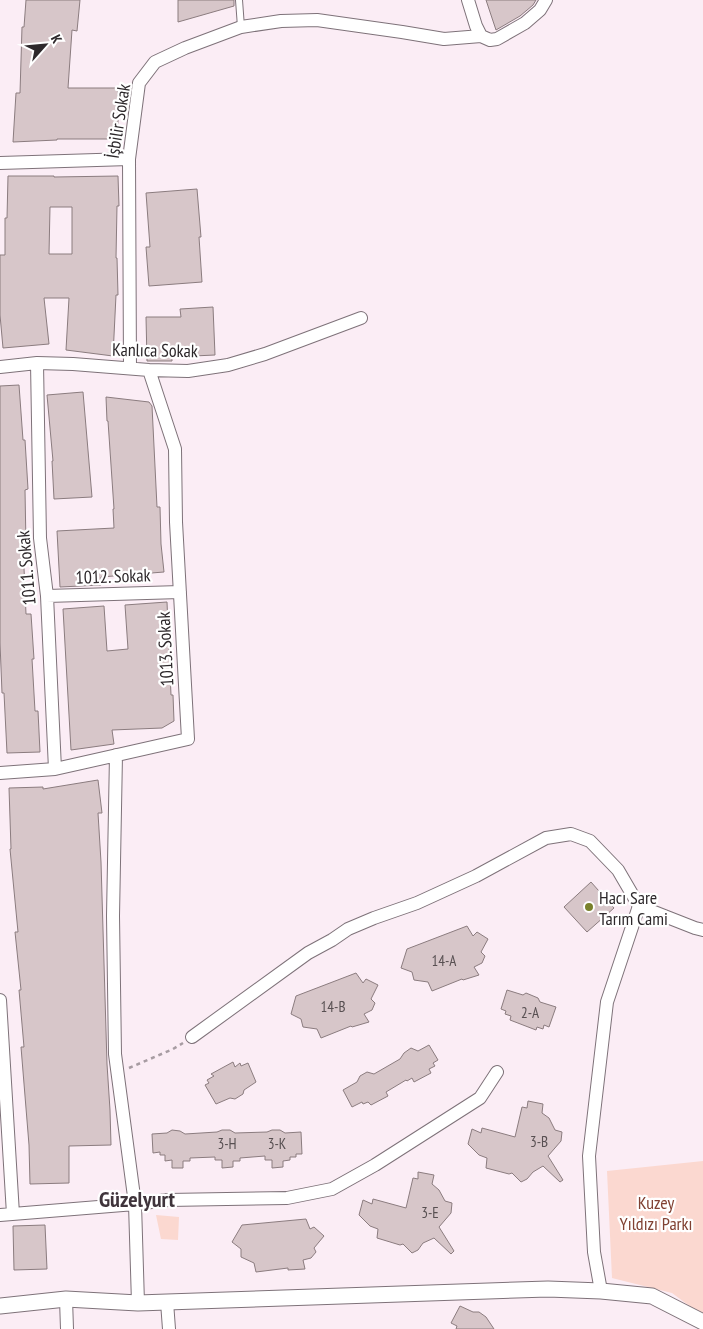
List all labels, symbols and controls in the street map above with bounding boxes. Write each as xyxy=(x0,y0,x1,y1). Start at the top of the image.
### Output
north arrow xyxy=(20,20,70,70)
text: K xyxy=(47,32,67,47)
street label: İşbilir Sokak xyxy=(101,82,135,160)
street label: Kanlıca Sokak xyxy=(112,338,198,362)
street label: 1011. Sokak xyxy=(11,530,41,606)
street label: 1012. Sokak xyxy=(75,563,151,589)
street label: 1013. Sokak xyxy=(152,611,178,687)
place label: Hacı Sare Tarım Cami xyxy=(599,886,668,930)
marker: Hacı Sare Tarım Cami xyxy=(583,901,595,913)
house number: 14-A xyxy=(432,951,457,970)
house number: 14-B xyxy=(321,997,345,1016)
house number: 2-A xyxy=(521,1003,540,1022)
house number: 3-B xyxy=(530,1132,548,1151)
house number: 3-H xyxy=(217,1134,237,1153)
house number: 3-K xyxy=(268,1134,287,1153)
district label: Güzelyurt xyxy=(99,1185,176,1213)
park label: Kuzey Yıldızı Parkı xyxy=(620,1191,692,1235)
house number: 3-E xyxy=(421,1203,439,1222)

